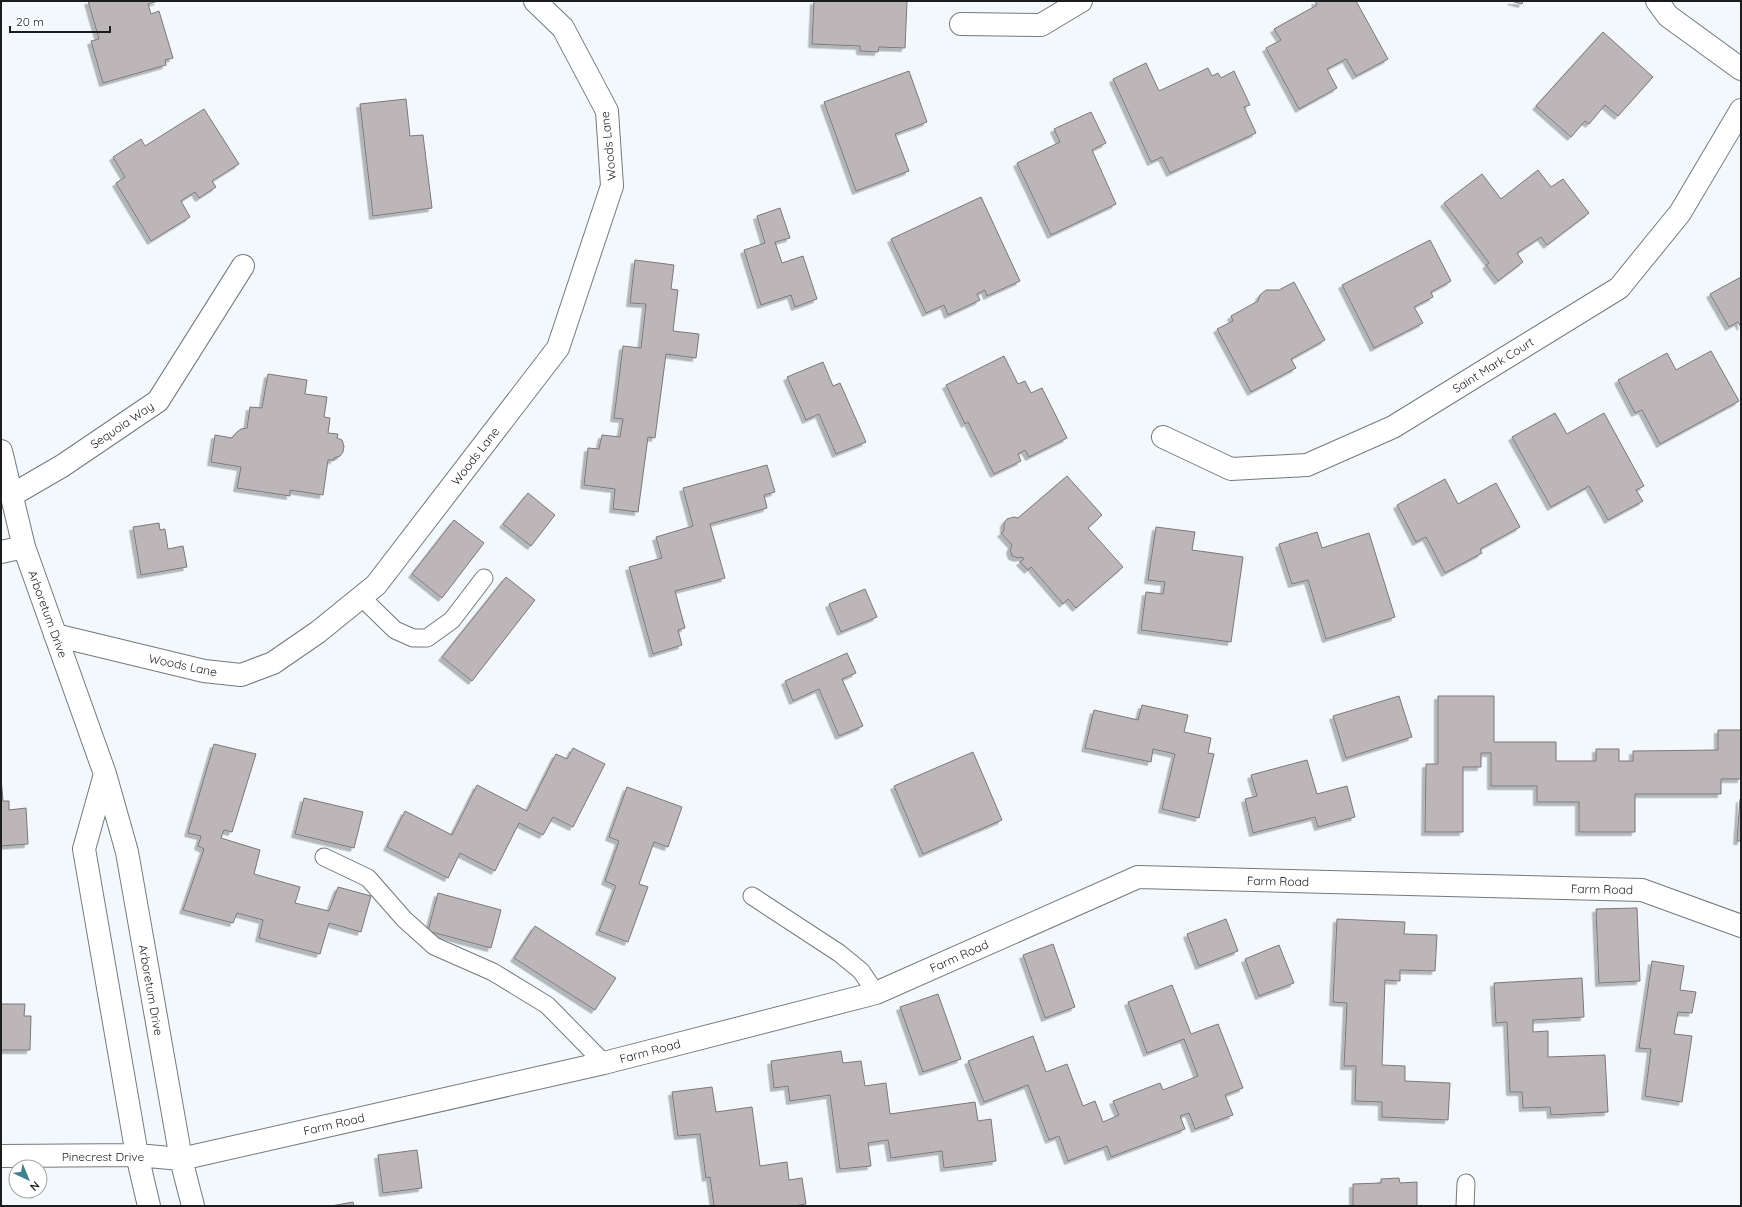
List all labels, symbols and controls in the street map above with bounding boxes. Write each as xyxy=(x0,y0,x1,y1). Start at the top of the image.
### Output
scale bar xyxy=(10,8,110,34)
text: 20 m xyxy=(16,14,44,29)
street label: Woods Lane xyxy=(597,110,619,181)
street label: Saint Mark Court xyxy=(1450,334,1536,396)
street label: Sequoia Way xyxy=(87,398,157,452)
street label: Woods Lane xyxy=(448,424,502,488)
street label: Arboretum Drive xyxy=(25,568,71,660)
street label: Woods Lane xyxy=(147,650,219,680)
street label: Farm Road xyxy=(1247,873,1309,889)
street label: Farm Road xyxy=(1571,881,1633,897)
street label: Farm Road xyxy=(927,936,991,976)
street label: Arboretum Drive xyxy=(136,943,166,1037)
street label: Farm Road xyxy=(618,1036,682,1066)
street label: Farm Road xyxy=(302,1110,366,1138)
street label: Pinecrest Drive xyxy=(62,1149,145,1164)
north arrow xyxy=(8,1159,48,1199)
text: N xyxy=(27,1178,43,1194)

